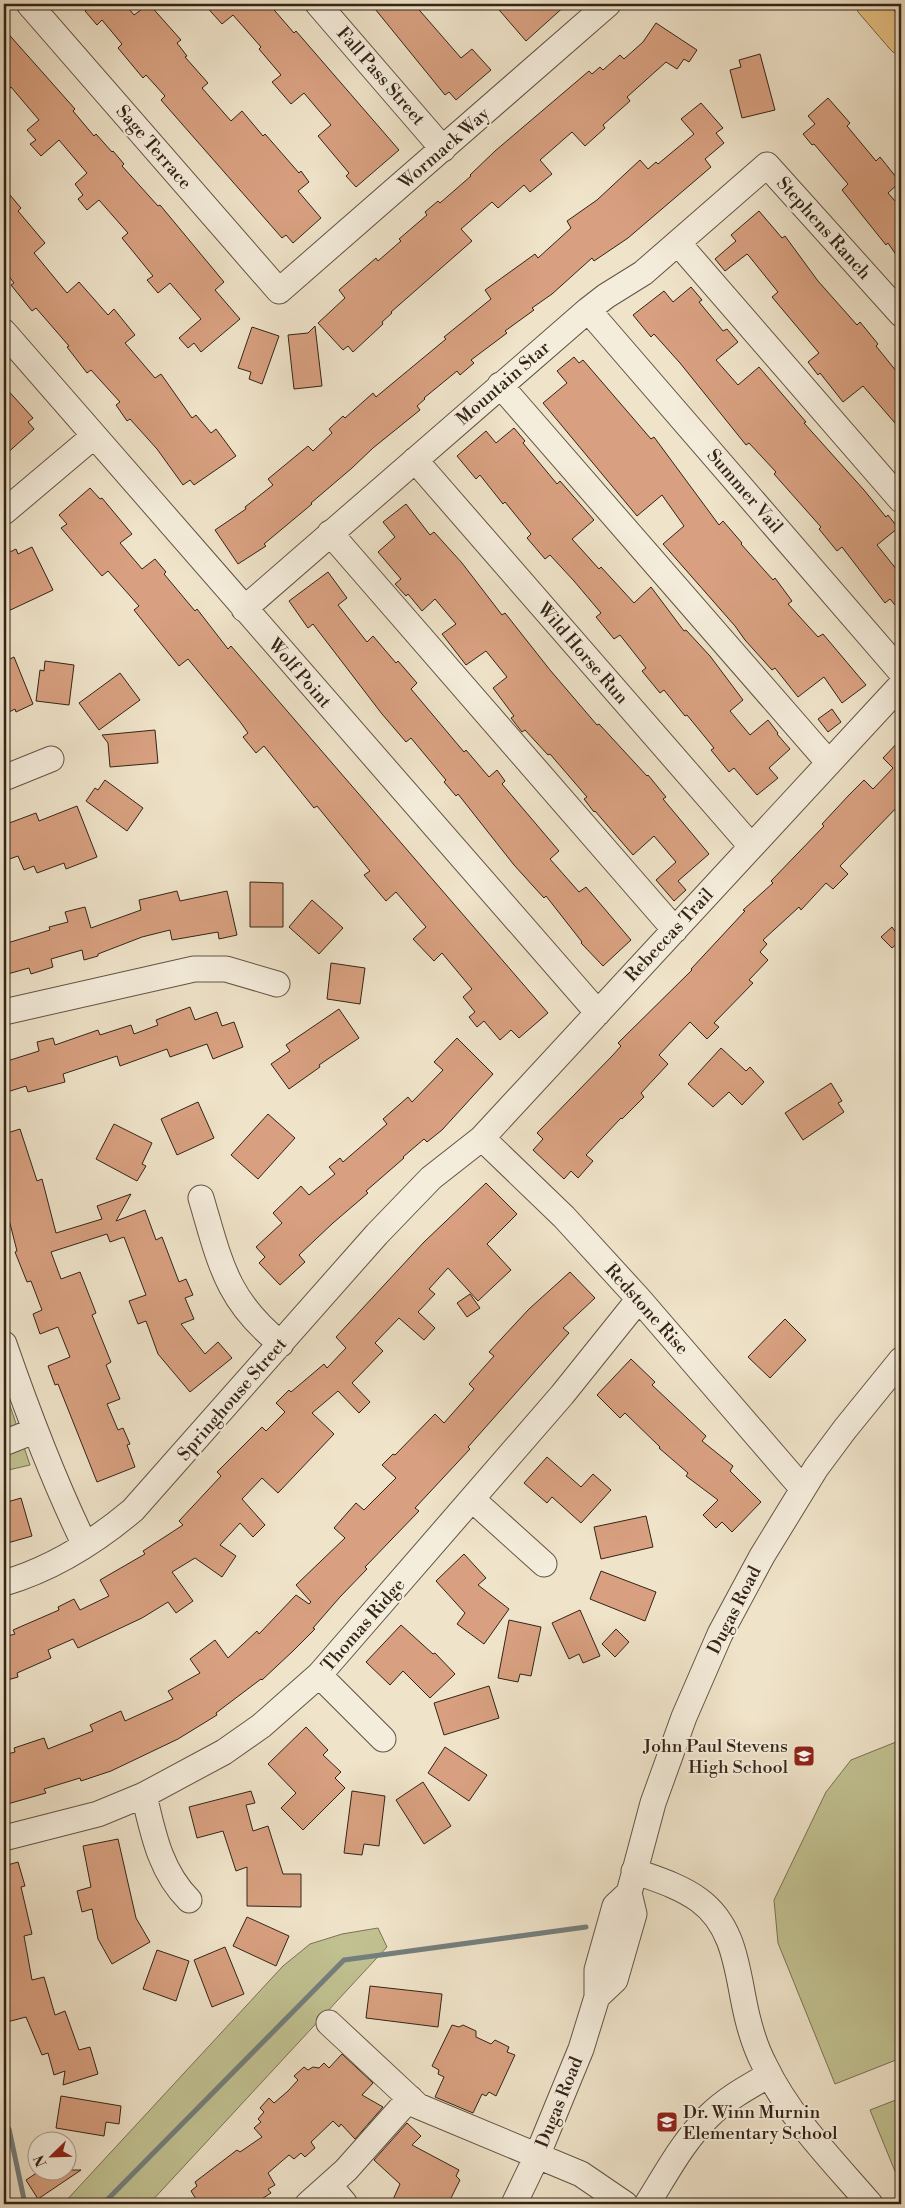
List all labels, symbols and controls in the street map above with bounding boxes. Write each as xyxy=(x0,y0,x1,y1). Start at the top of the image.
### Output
street label: Fall Pass Street xyxy=(332,22,430,131)
street label: Sage Terrace xyxy=(111,100,197,194)
street label: Wormack Way xyxy=(393,102,495,195)
street label: Stephens Ranch xyxy=(771,172,876,285)
street label: Mountain Star xyxy=(452,336,555,430)
street label: Summer Vail xyxy=(702,444,788,539)
street label: Wild Horse Run xyxy=(532,597,633,709)
street label: Wolf Point xyxy=(262,633,337,713)
street label: Rebeccas Trail xyxy=(620,883,719,987)
street label: Redstone Rise xyxy=(600,1259,694,1360)
street label: Springhouse Street xyxy=(173,1333,292,1466)
street label: Dugas Road xyxy=(702,1562,767,1658)
street label: Thomas Ridge xyxy=(316,1574,410,1677)
place label: John Paul Stevens High School xyxy=(642,1735,789,1779)
school or university icon: John Paul Stevens High School xyxy=(792,1744,816,1768)
street label: Dugas Road xyxy=(531,2053,588,2151)
place label: Dr. Winn Murnin Elementary School xyxy=(683,2101,838,2145)
school or university icon: Dr. Winn Murnin Elementary School xyxy=(655,2110,679,2134)
north arrow xyxy=(28,2130,78,2180)
text: N xyxy=(31,2152,51,2169)

